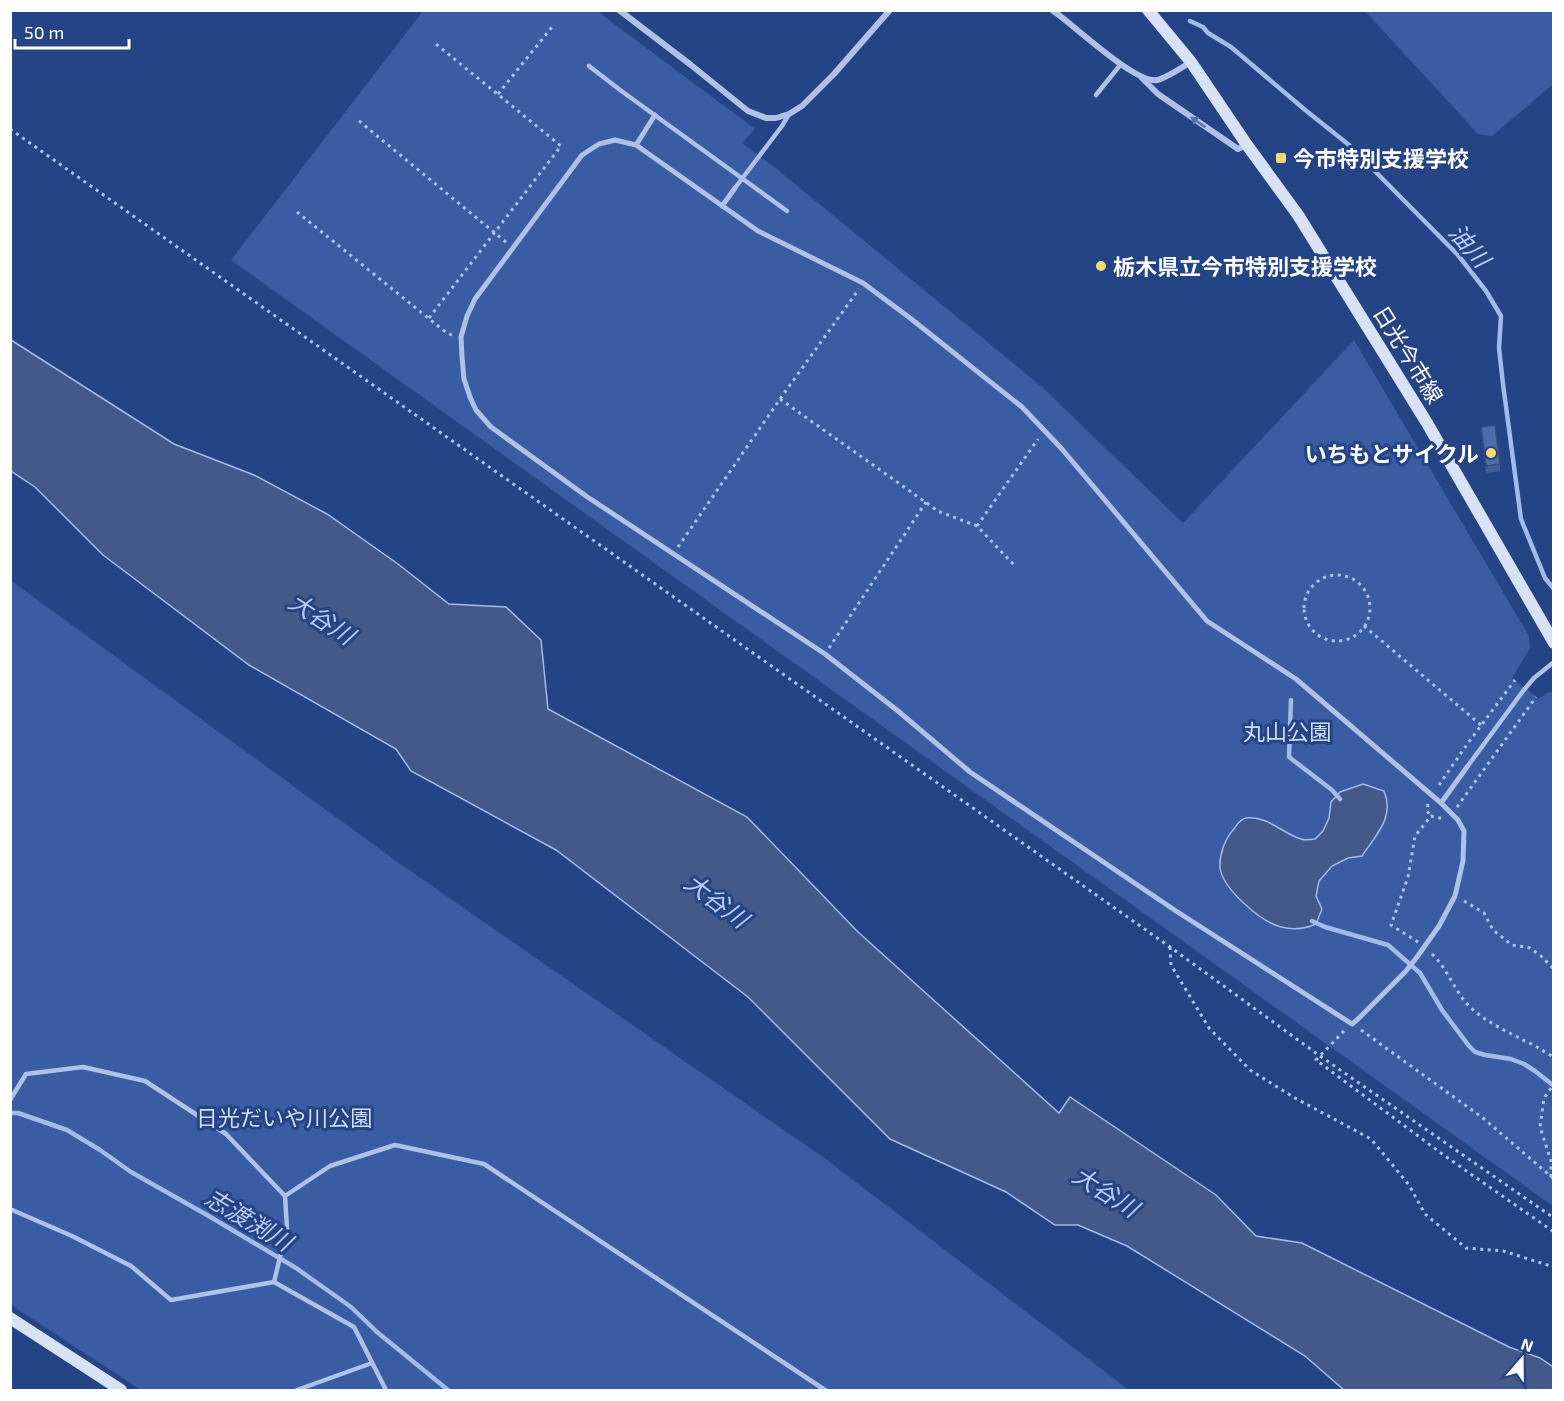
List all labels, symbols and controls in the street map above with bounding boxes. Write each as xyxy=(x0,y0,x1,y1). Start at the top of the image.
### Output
scale bar xyxy=(15,12,129,50)
text: 50 m xyxy=(24,21,64,43)
one-way arrow xyxy=(1190,117,1206,128)
place label: 今市特別支援学校 xyxy=(1293,145,1469,171)
marker: 今市特別支援学校 xyxy=(1274,151,1288,165)
water label: 油川 xyxy=(1443,217,1499,275)
place label: 栃木県立今市特別支援学校 xyxy=(1113,253,1377,279)
marker: 栃木県立今市特別支援学校 xyxy=(1094,259,1108,273)
street label: 日光今市線 xyxy=(1369,300,1449,408)
place label: いちもとサイクル xyxy=(1305,440,1479,466)
marker: いちもとサイクル xyxy=(1484,446,1498,460)
water label: 大谷川 xyxy=(284,586,363,651)
park label: 丸山公園 xyxy=(1243,718,1331,744)
water label: 大谷川 xyxy=(680,867,757,935)
park label: 日光だいや川公園 xyxy=(196,1104,372,1130)
water label: 大谷川 xyxy=(1068,1160,1147,1224)
water label: 志渡渕川 xyxy=(200,1182,300,1258)
north arrow xyxy=(1492,1329,1552,1389)
text: N xyxy=(1519,1334,1536,1355)

